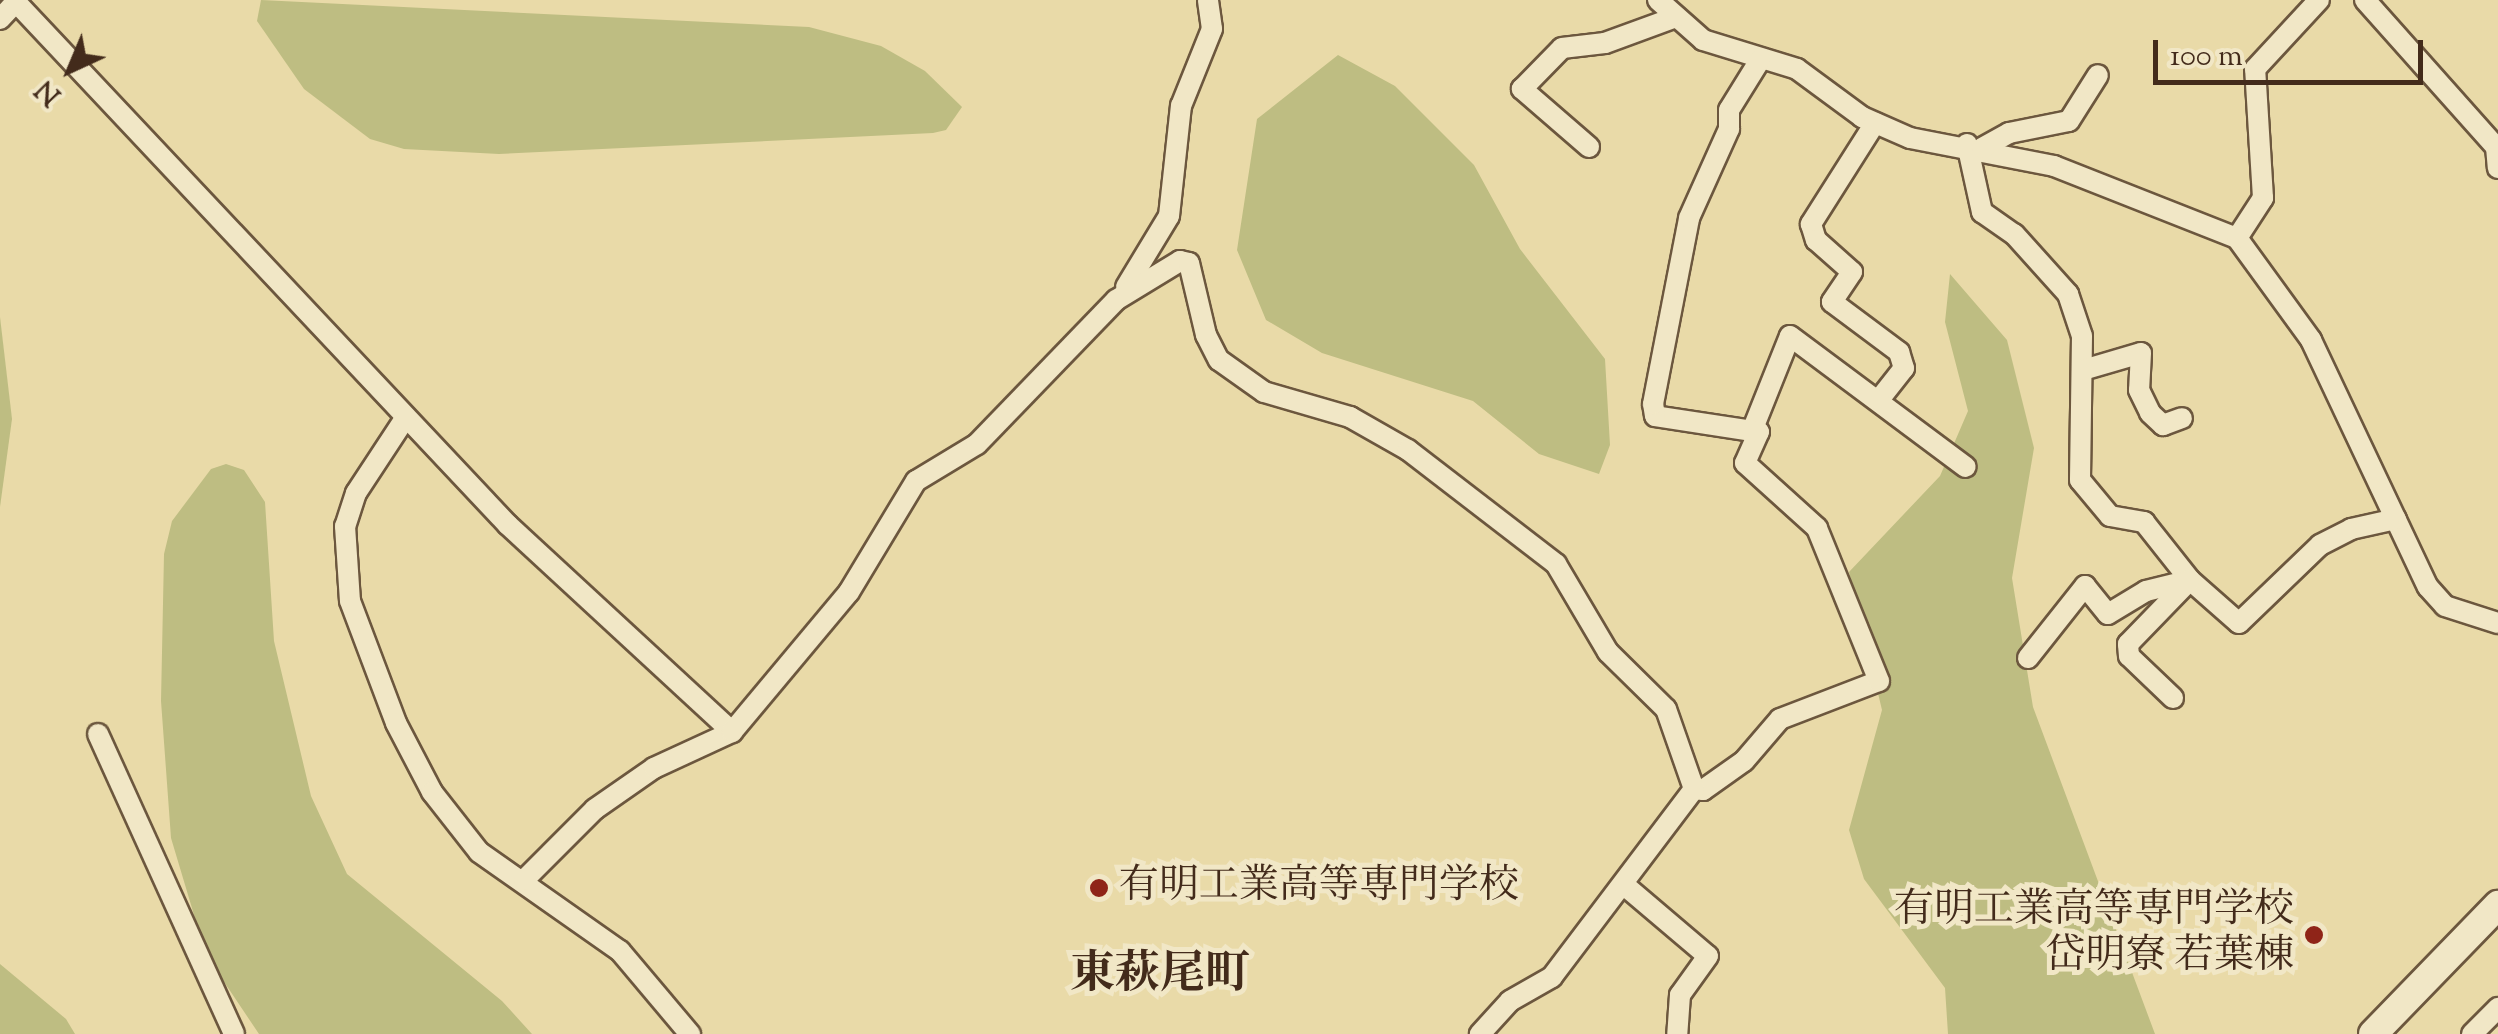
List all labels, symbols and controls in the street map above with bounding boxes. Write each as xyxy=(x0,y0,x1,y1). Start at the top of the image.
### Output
north arrow xyxy=(20,20,120,120)
scale bar xyxy=(2158,20,2428,82)
text: 100 m xyxy=(2170,36,2243,79)
text: N xyxy=(27,69,71,114)
place label: 有明工業高等専門学校 xyxy=(1119,864,1519,912)
marker: 有明工業高等専門学校 xyxy=(1088,877,1110,899)
place label: 有明工業高等専門学校 岱明寮 若葉棟 xyxy=(1894,888,2294,982)
marker: 有明工業高等専門学校 岱明寮 若葉棟 xyxy=(2303,924,2325,946)
district label: 東萩尾町 xyxy=(1070,950,1250,1004)

